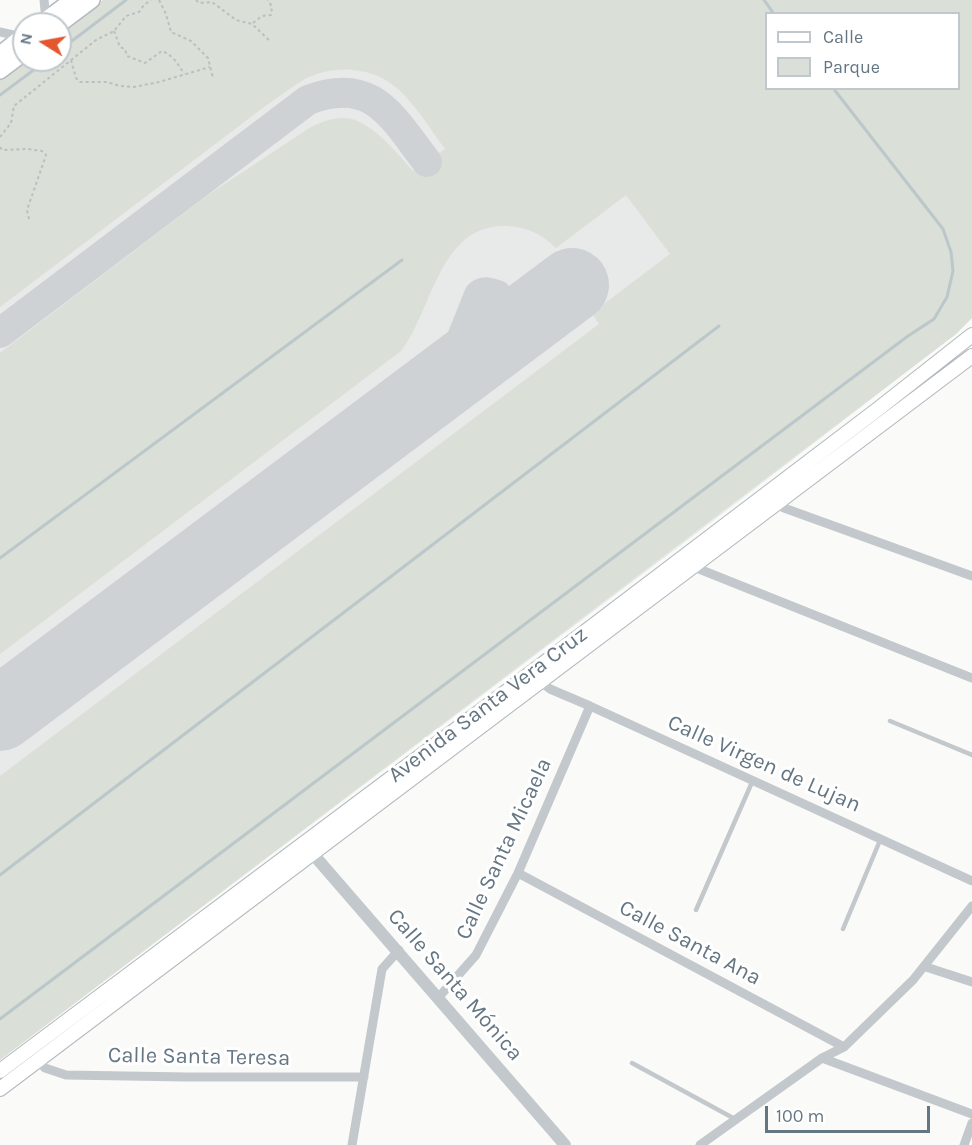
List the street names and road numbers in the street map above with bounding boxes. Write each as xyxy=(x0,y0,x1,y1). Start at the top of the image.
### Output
street label: Avenida Santa Vera Cruz xyxy=(383,621,593,789)
street label: Calle Virgen de Lujan xyxy=(663,710,865,818)
street label: Calle Santa Micaela xyxy=(450,754,558,944)
street label: Calle Santa Ana xyxy=(615,895,765,991)
street label: Calle Santa Mónica xyxy=(382,904,528,1066)
street label: Calle Santa Teresa xyxy=(108,1042,290,1072)

